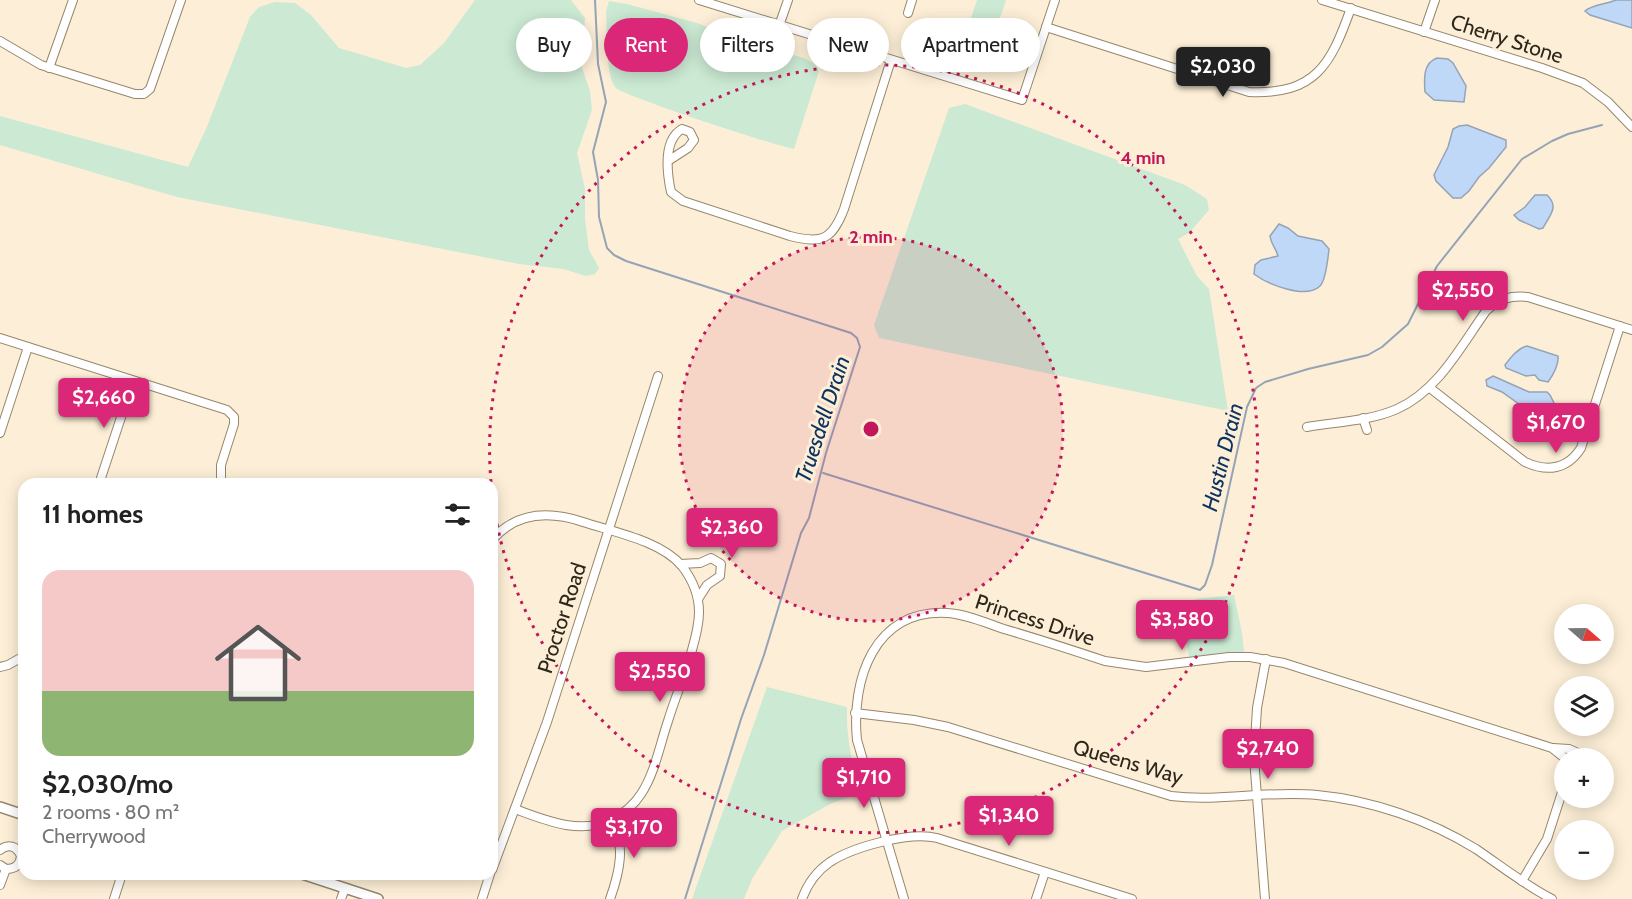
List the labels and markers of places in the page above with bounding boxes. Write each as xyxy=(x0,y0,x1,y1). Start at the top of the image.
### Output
pin: $2,030 xyxy=(1174,47,1272,98)
pin: $2,550 xyxy=(1414,271,1512,322)
pin: $2,660 xyxy=(55,378,153,429)
pin: $1,670 xyxy=(1507,403,1605,454)
centre of rings xyxy=(861,419,881,439)
pin: $2,360 xyxy=(683,508,781,559)
pin: $3,580 xyxy=(1133,600,1231,651)
pin: $2,550 xyxy=(611,652,709,703)
pin: $2,740 xyxy=(1219,729,1317,780)
pin: $1,710 xyxy=(815,758,913,809)
pin: $1,340 xyxy=(960,796,1058,847)
pin: $3,170 xyxy=(585,808,683,859)

